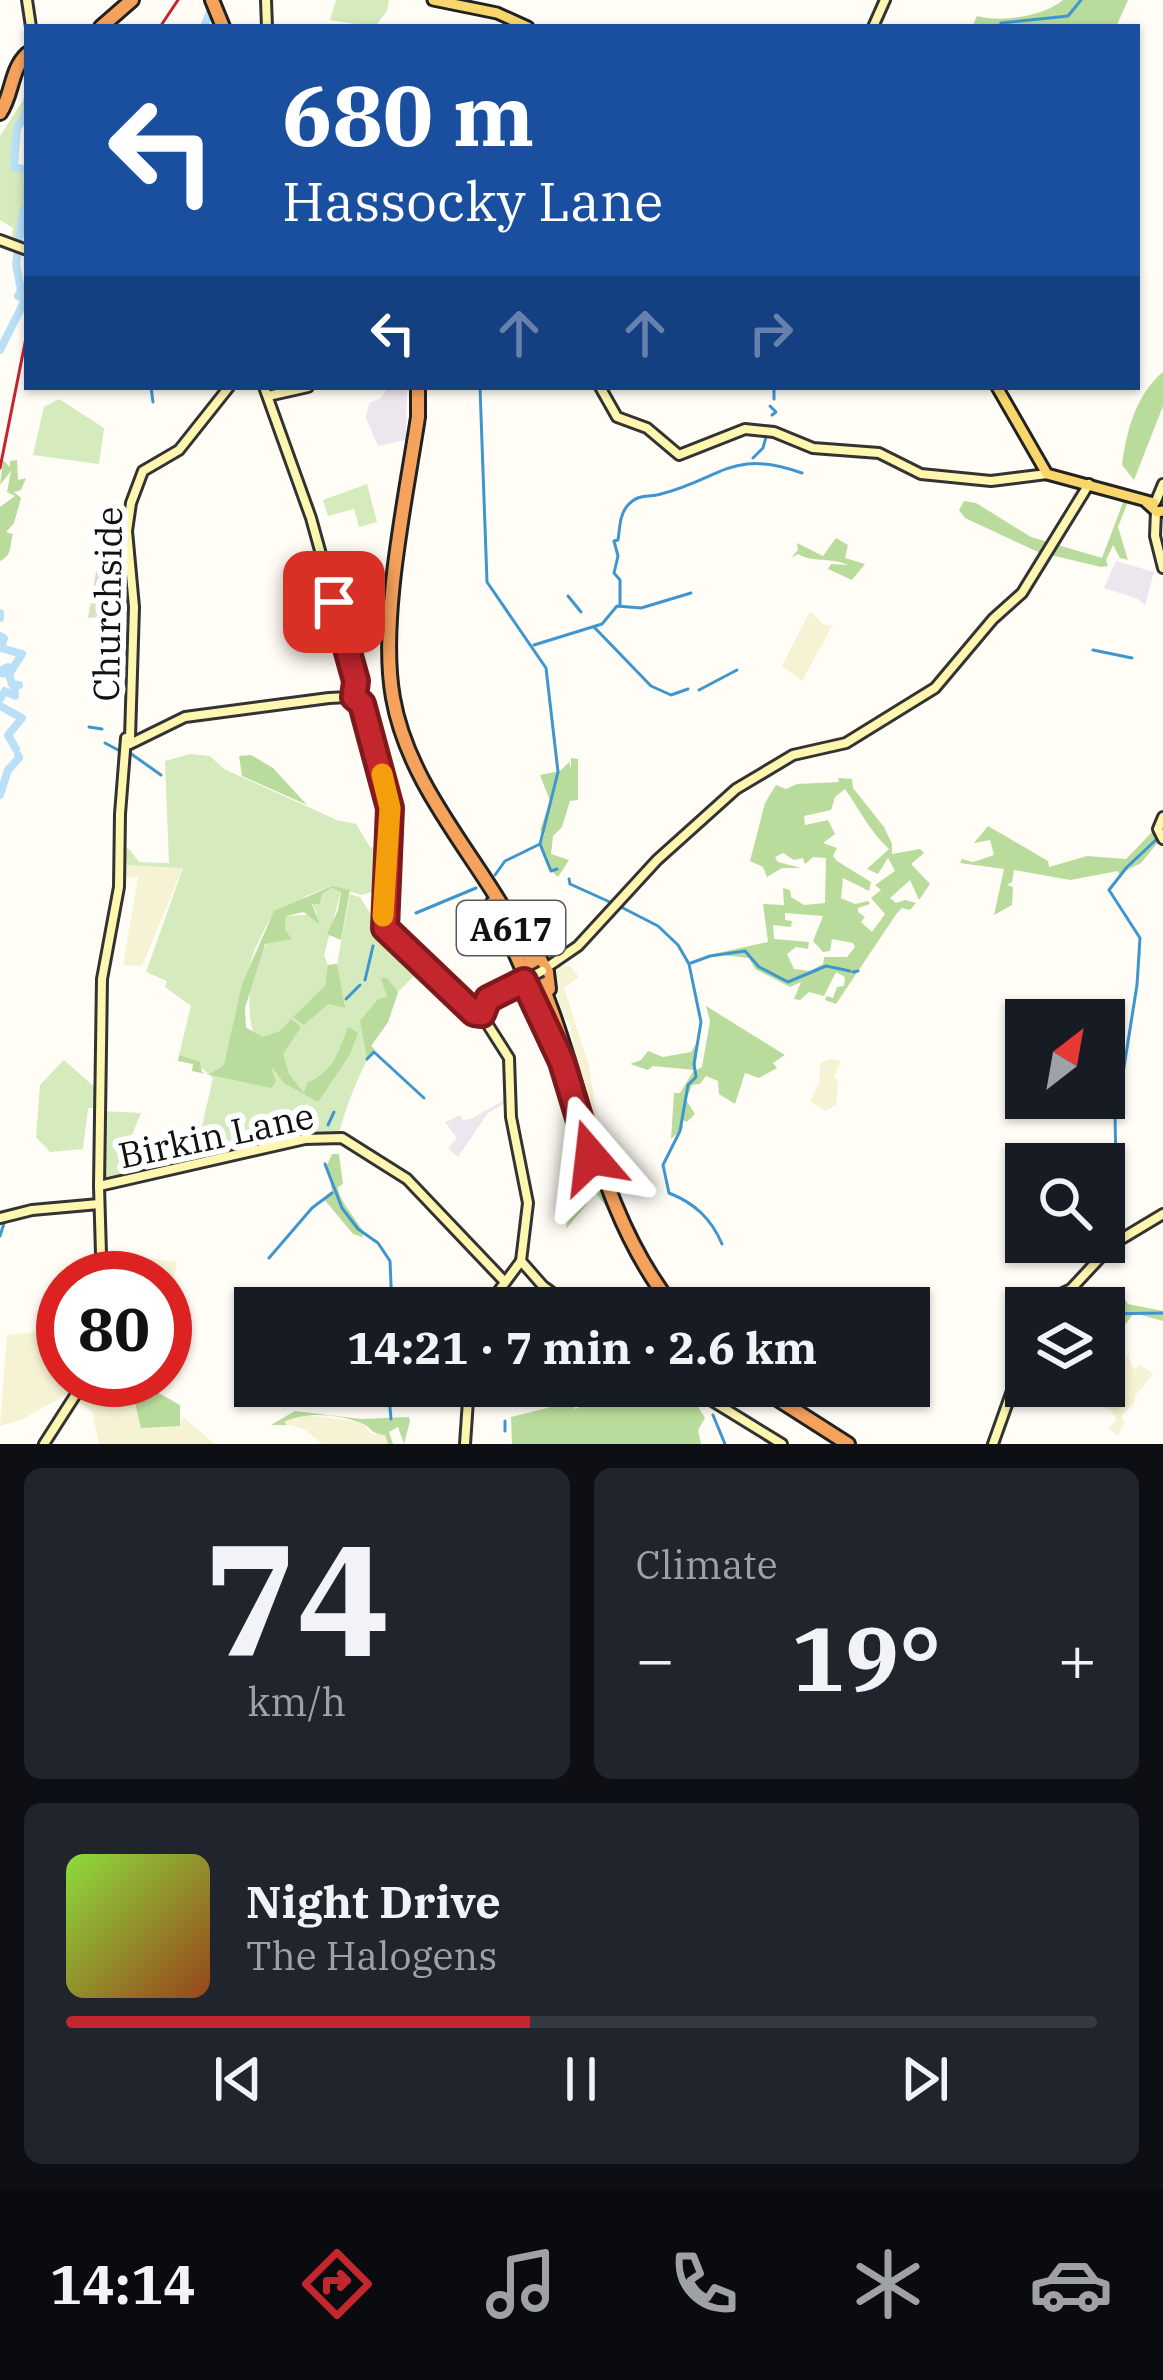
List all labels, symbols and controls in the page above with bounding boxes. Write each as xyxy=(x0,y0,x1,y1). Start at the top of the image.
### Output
text: 680 m xyxy=(282,60,534,169)
icon: left xyxy=(84,72,240,228)
text: Hassocky Lane xyxy=(282,166,663,236)
icon: left xyxy=(360,300,426,366)
icon: ahead xyxy=(486,300,552,366)
icon: ahead xyxy=(612,300,678,366)
icon: right xyxy=(738,300,804,366)
street label: Churchside xyxy=(82,506,132,702)
pin xyxy=(283,551,385,653)
icon: arrive xyxy=(301,569,367,635)
road number: A617 xyxy=(457,901,565,955)
north arrow xyxy=(1005,999,1125,1119)
map controls xyxy=(1005,999,1125,1407)
street label: Birkin Lane xyxy=(114,1091,318,1179)
position arrow xyxy=(528,1094,654,1220)
button: search xyxy=(1005,1143,1125,1263)
speed limit sign: 80 xyxy=(36,1251,192,1407)
button: layers xyxy=(1005,1287,1125,1407)
text: 14:21 · 7 min · 2.6 km xyxy=(347,1318,817,1376)
text: 74 xyxy=(203,1496,390,1699)
text: Climate xyxy=(636,1539,778,1590)
text: 19° xyxy=(791,1599,941,1716)
text: − xyxy=(636,1615,675,1701)
text: + xyxy=(1057,1615,1097,1701)
text: km/h xyxy=(247,1676,346,1727)
text: Night Drive xyxy=(246,1872,501,1930)
text: The Halogens xyxy=(246,1930,497,1981)
icon: previous xyxy=(205,2046,271,2112)
icon: pause xyxy=(548,2046,614,2112)
icon: next xyxy=(892,2046,958,2112)
icon: directions xyxy=(295,2242,379,2326)
icon: music xyxy=(479,2242,563,2326)
icon: phone xyxy=(662,2242,746,2326)
icon: climate xyxy=(846,2242,930,2326)
icon: car xyxy=(1029,2242,1113,2326)
text: 14:14 xyxy=(50,2249,196,2319)

